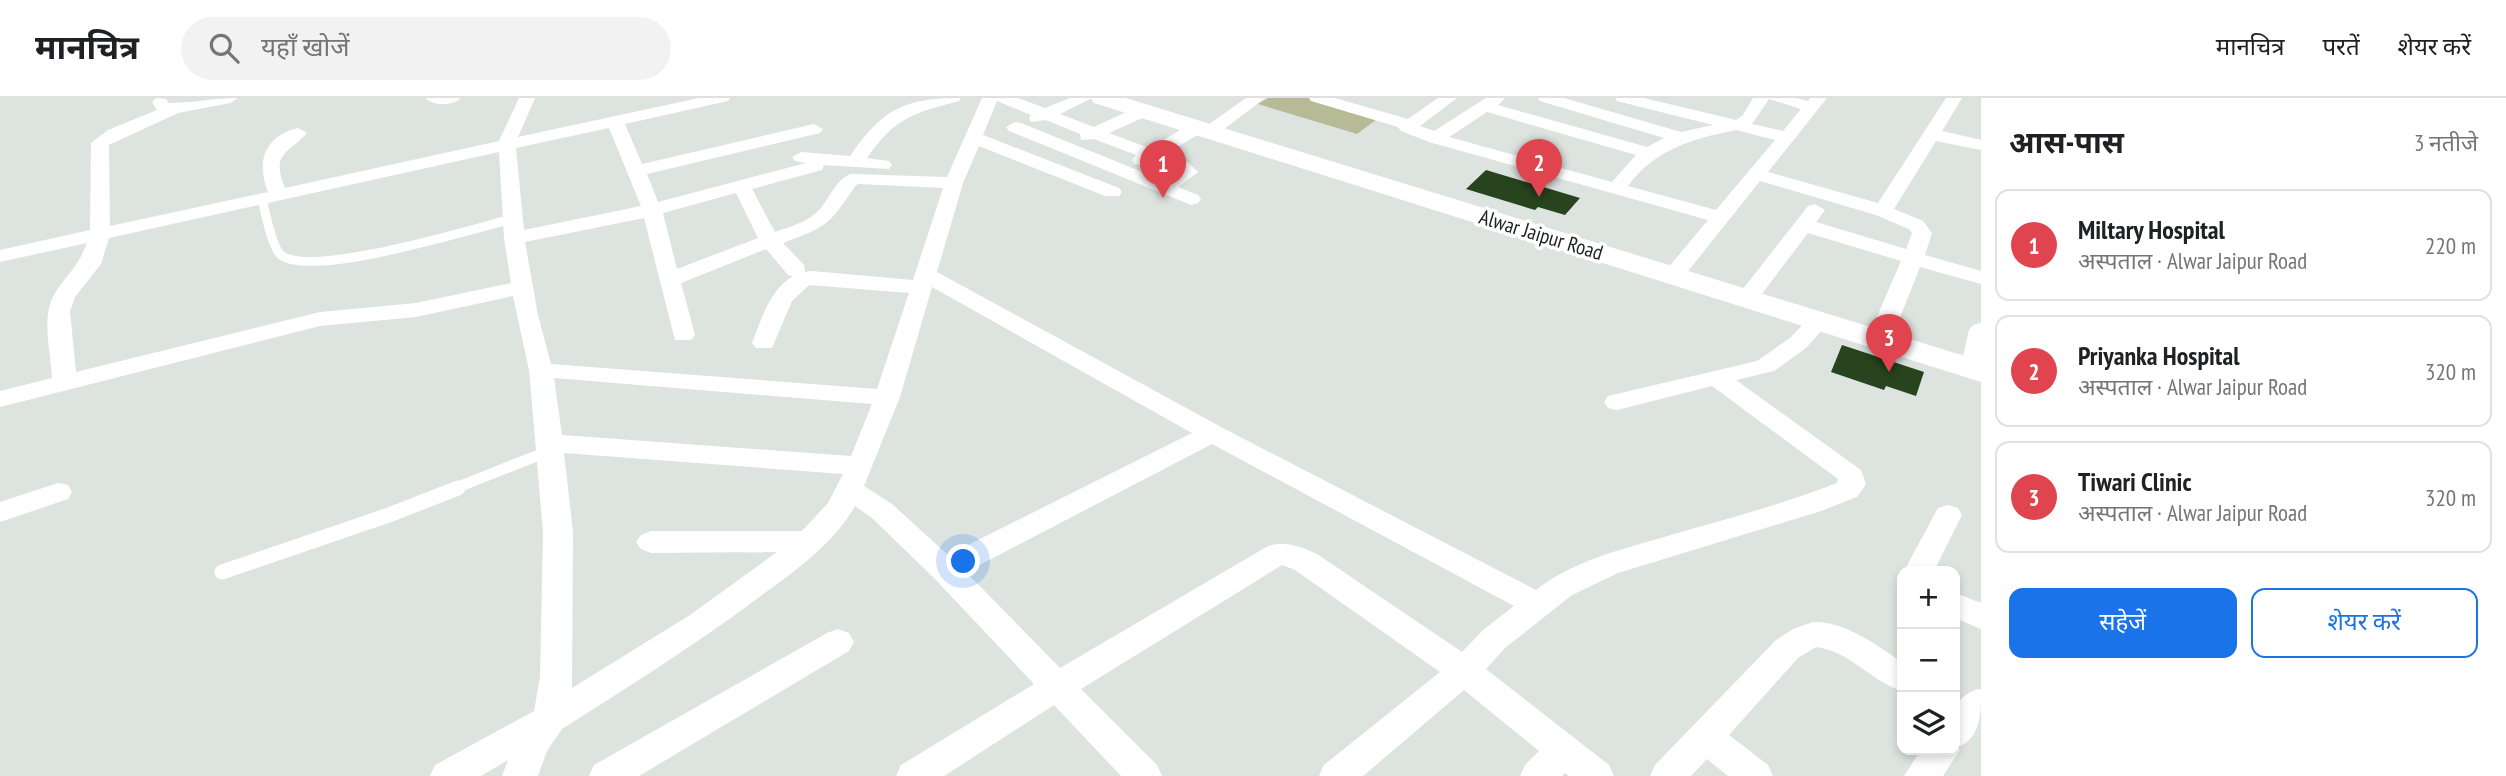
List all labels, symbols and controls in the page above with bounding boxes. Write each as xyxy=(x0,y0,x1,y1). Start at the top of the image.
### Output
search box xyxy=(181,17,671,80)
text: मानचित्र xyxy=(35,25,139,68)
icon: search xyxy=(205,29,243,67)
text: यहाँ खोजें xyxy=(261,30,349,63)
text: मानचित्र xyxy=(2216,31,2284,62)
text: परतें xyxy=(2322,31,2360,62)
text: शेयर करें xyxy=(2398,31,2471,62)
text: आस-पास xyxy=(2009,122,2124,161)
text: 3 नतीजे xyxy=(2414,128,2478,157)
pin: 2 xyxy=(1516,139,1562,197)
pin: 1 xyxy=(1140,140,1186,198)
street label: Alwar Jaipur Road xyxy=(1476,203,1606,266)
text: Miltary Hospital xyxy=(2078,213,2225,246)
text: 1 xyxy=(2029,231,2040,260)
text: 220 m xyxy=(2425,231,2476,260)
text: अस्पताल · Alwar Jaipur Road xyxy=(2078,246,2307,275)
pin: 3 xyxy=(1866,314,1912,372)
text: Priyanka Hospital xyxy=(2078,339,2240,372)
text: 2 xyxy=(2029,357,2040,386)
text: 320 m xyxy=(2425,357,2476,386)
text: अस्पताल · Alwar Jaipur Road xyxy=(2078,372,2307,401)
text: Tiwari Clinic xyxy=(2078,465,2192,498)
text: 3 xyxy=(2029,483,2040,512)
text: 320 m xyxy=(2425,483,2476,512)
text: अस्पताल · Alwar Jaipur Road xyxy=(2078,498,2307,527)
your location xyxy=(946,544,980,578)
map controls xyxy=(1897,566,1960,755)
button: + xyxy=(1897,566,1960,629)
button: सहेजें xyxy=(2009,588,2237,658)
button: शेयर करें xyxy=(2251,588,2478,658)
button: − xyxy=(1897,629,1960,692)
button: layers xyxy=(1897,692,1960,755)

